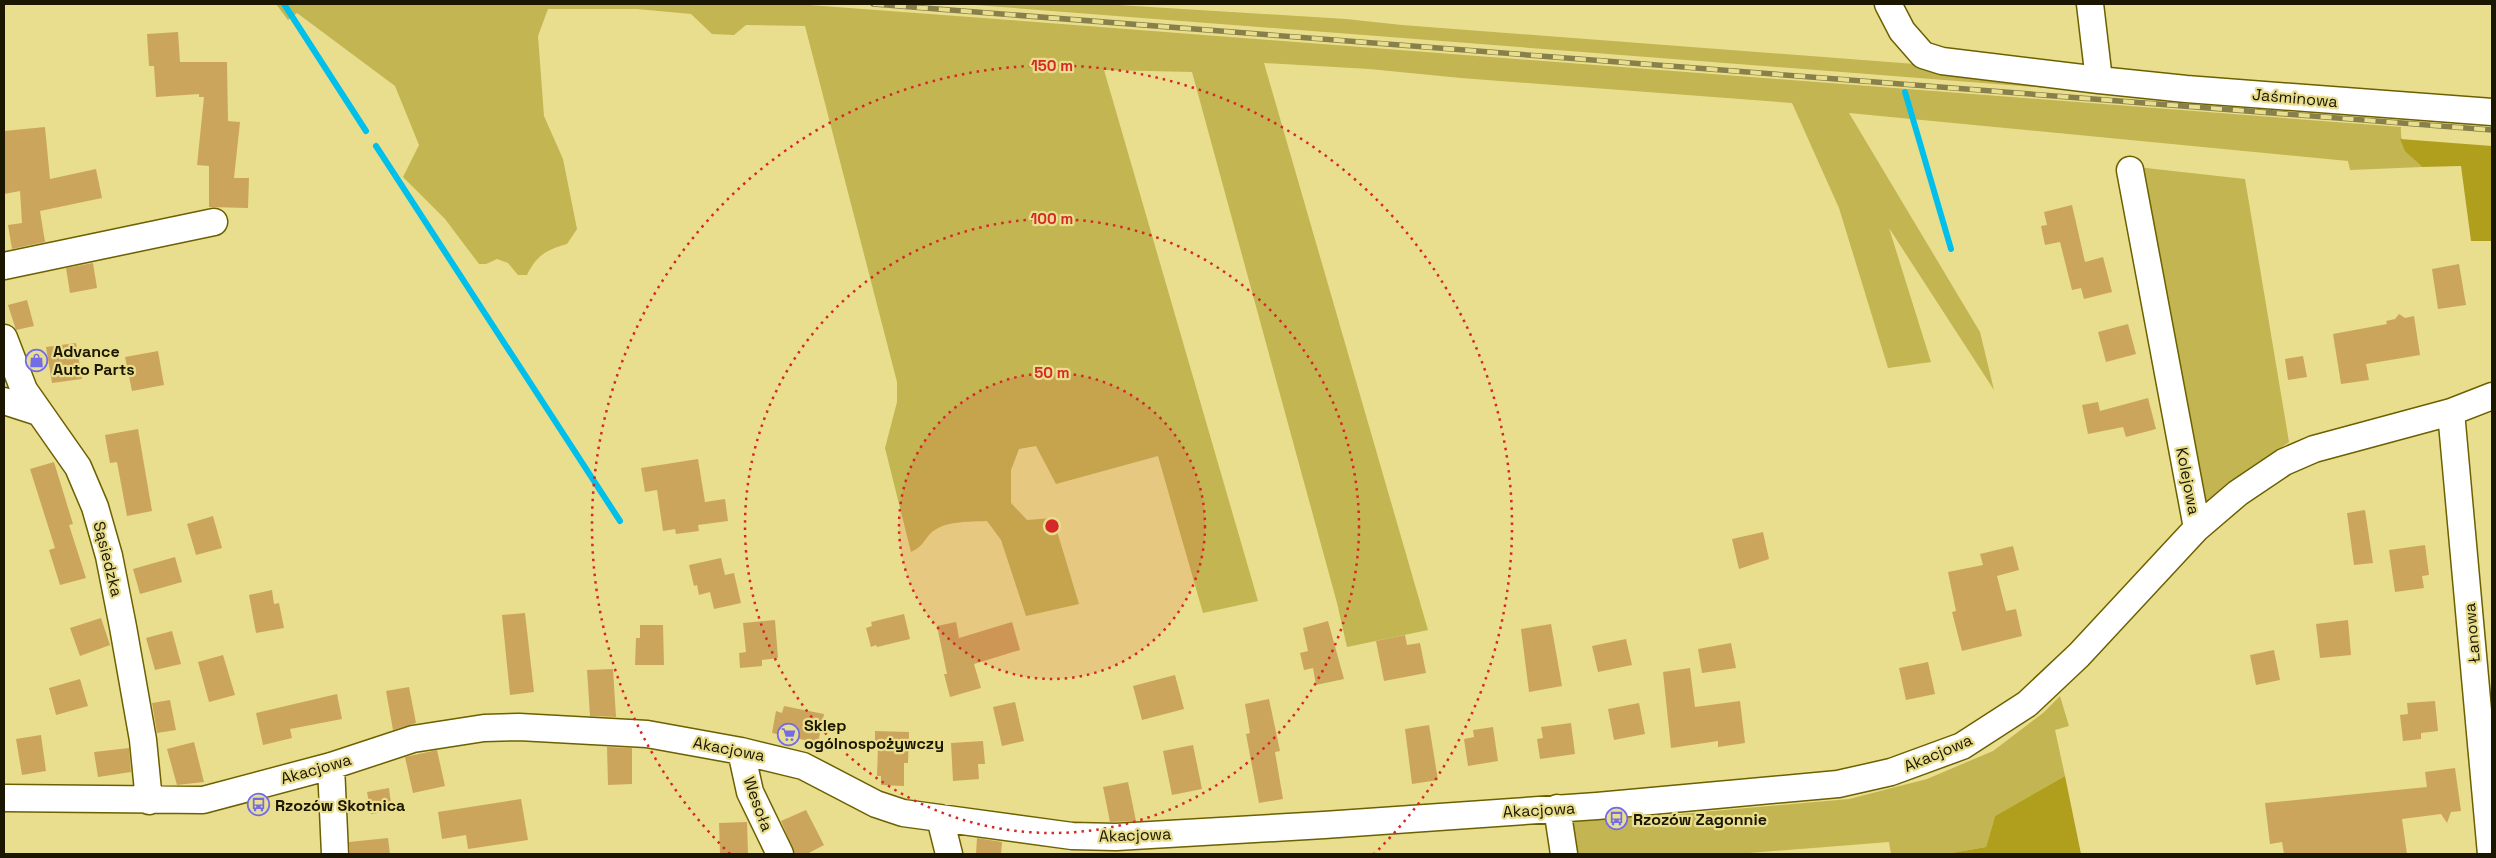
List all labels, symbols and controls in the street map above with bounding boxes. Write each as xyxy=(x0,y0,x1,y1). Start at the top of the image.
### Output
text: 150 m xyxy=(1031,56,1073,75)
street label: Jaśminowa xyxy=(2251,84,2339,112)
text: 100 m xyxy=(1031,209,1073,228)
place label: Advance Auto Parts xyxy=(53,341,135,380)
shop icon: Advance Auto Parts xyxy=(25,348,49,372)
text: 50 m xyxy=(1034,363,1070,382)
street label: Kolejowa xyxy=(2171,445,2205,517)
centre of rings xyxy=(1043,517,1061,535)
street label: Sąsiedzka xyxy=(88,519,128,599)
street label: Łanowa xyxy=(2459,602,2485,664)
place label: Sklep ogólnospożywczy xyxy=(804,715,944,754)
supermarket icon: Sklep ogólnospożywczy xyxy=(776,722,800,746)
street label: Akacjowa xyxy=(1900,729,1976,777)
street label: Akacjowa xyxy=(691,732,767,766)
street label: Akacjowa xyxy=(278,749,354,789)
street label: Wesoła xyxy=(738,774,778,834)
bus stop icon: Rzozów Skotnica xyxy=(247,793,271,817)
place label: Rzozów Skotnica xyxy=(275,795,405,816)
street label: Akacjowa xyxy=(1502,798,1576,822)
bus stop icon: Rzozów Zagonnie xyxy=(1605,807,1629,831)
place label: Rzozów Zagonnie xyxy=(1633,809,1767,830)
street label: Akacjowa xyxy=(1098,823,1172,847)

